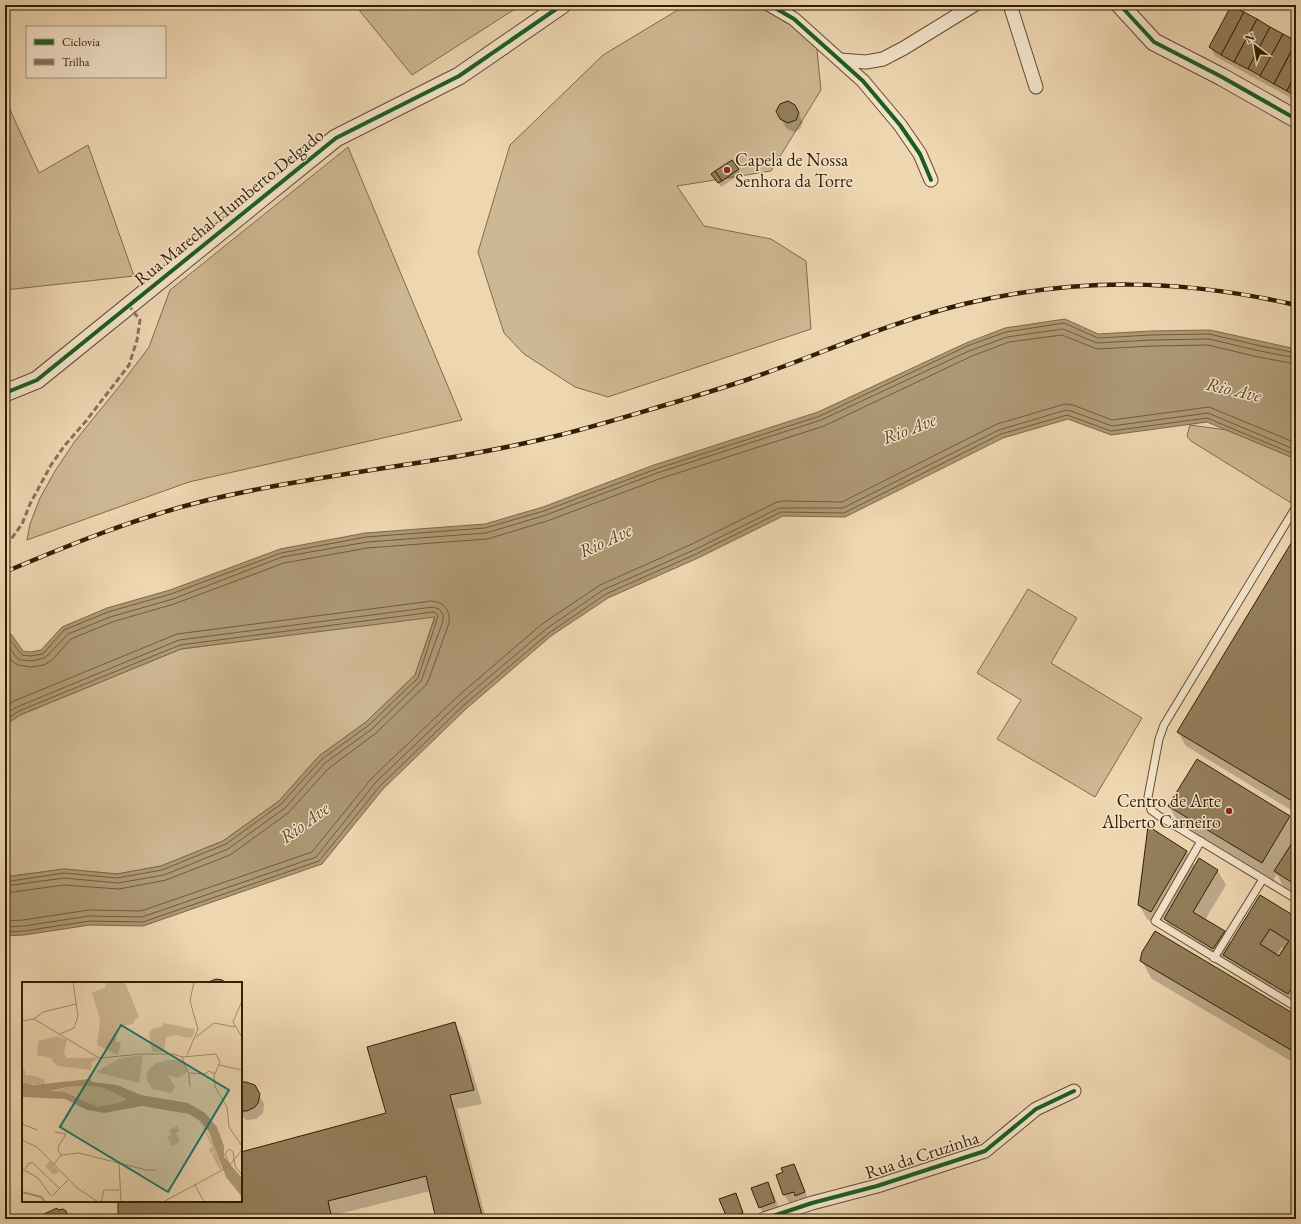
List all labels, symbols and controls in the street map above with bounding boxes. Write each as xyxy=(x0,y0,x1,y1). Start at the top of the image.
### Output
legend xyxy=(26,26,166,78)
north arrow xyxy=(1235,26,1275,66)
text: N xyxy=(1242,29,1257,46)
text: Ciclovia xyxy=(62,34,100,50)
text: Trilha xyxy=(62,54,90,70)
street label: Rua Marechal Humberto Delgado xyxy=(129,123,328,290)
place label: Capela de Nossa Senhora da Torre xyxy=(735,148,853,192)
marker: Capela de Nossa Senhora da Torre xyxy=(722,165,732,175)
water label: Rio Ave xyxy=(1204,371,1265,408)
water label: Rio Ave xyxy=(879,407,940,450)
water label: Rio Ave xyxy=(575,517,636,564)
place label: Centro de Arte Alberto Carneiro xyxy=(1101,789,1221,833)
water label: Rio Ave xyxy=(274,796,335,849)
marker: Centro de Arte Alberto Carneiro xyxy=(1224,806,1234,816)
inset map xyxy=(22,982,242,1202)
street label: Rua da Cruzinha xyxy=(862,1125,982,1184)

